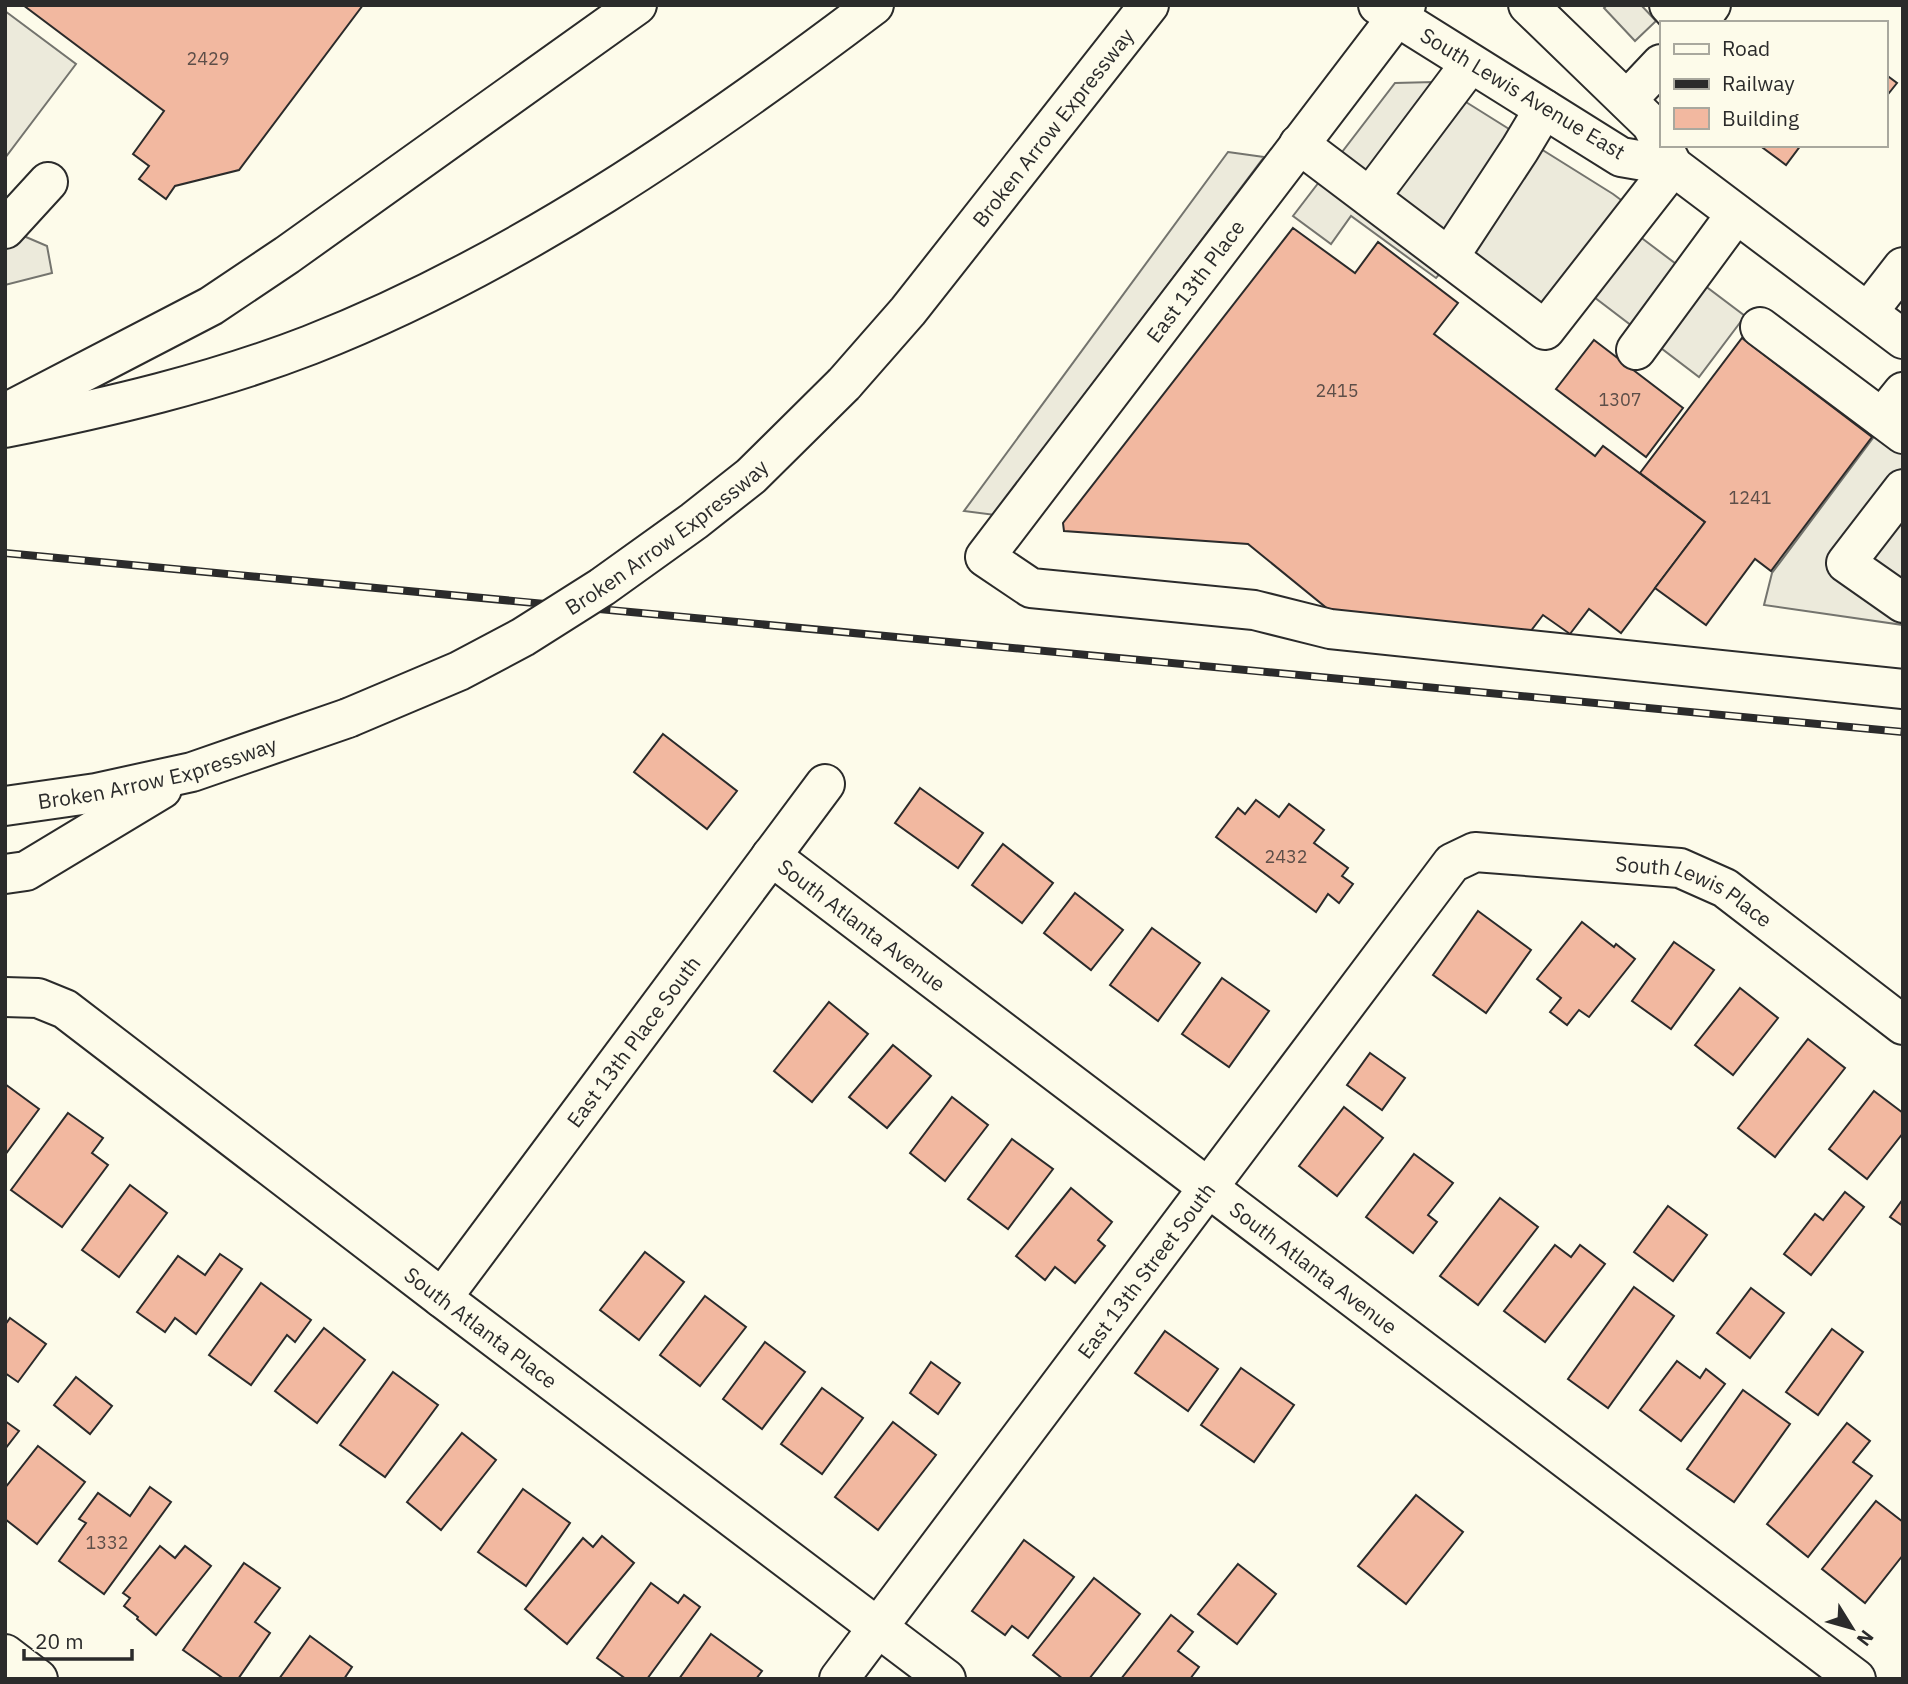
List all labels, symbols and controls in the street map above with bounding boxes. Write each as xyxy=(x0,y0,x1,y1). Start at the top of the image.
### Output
street label: South Lewis Avenue East xyxy=(1415,21,1631,165)
legend xyxy=(1660,21,1887,147)
street label: Broken Arrow Expressway xyxy=(966,22,1140,232)
text: Road xyxy=(1722,34,1770,62)
house number: 2429 xyxy=(186,47,230,70)
text: Railway xyxy=(1722,69,1795,97)
text: Building xyxy=(1722,104,1799,132)
street label: East 13th Place xyxy=(1140,214,1250,348)
house number: 2415 xyxy=(1315,379,1359,402)
house number: 1307 xyxy=(1598,388,1642,411)
street label: Broken Arrow Expressway xyxy=(560,453,774,621)
house number: 1241 xyxy=(1728,486,1772,509)
street label: Broken Arrow Expressway xyxy=(36,730,281,815)
house number: 2432 xyxy=(1264,845,1308,868)
street label: South Lewis Place xyxy=(1614,849,1778,933)
street label: South Atlanta Avenue xyxy=(772,852,951,998)
street label: East 13th Place South xyxy=(560,950,706,1133)
street label: East 13th Street South xyxy=(1071,1177,1221,1364)
street label: South Atlanta Avenue xyxy=(1224,1195,1403,1340)
street label: South Atlanta Place xyxy=(399,1260,563,1394)
house number: 1332 xyxy=(85,1531,129,1554)
north arrow xyxy=(1817,1593,1887,1663)
scale bar xyxy=(24,1618,133,1662)
text: N xyxy=(1852,1626,1879,1651)
text: 20 m xyxy=(35,1627,84,1655)

